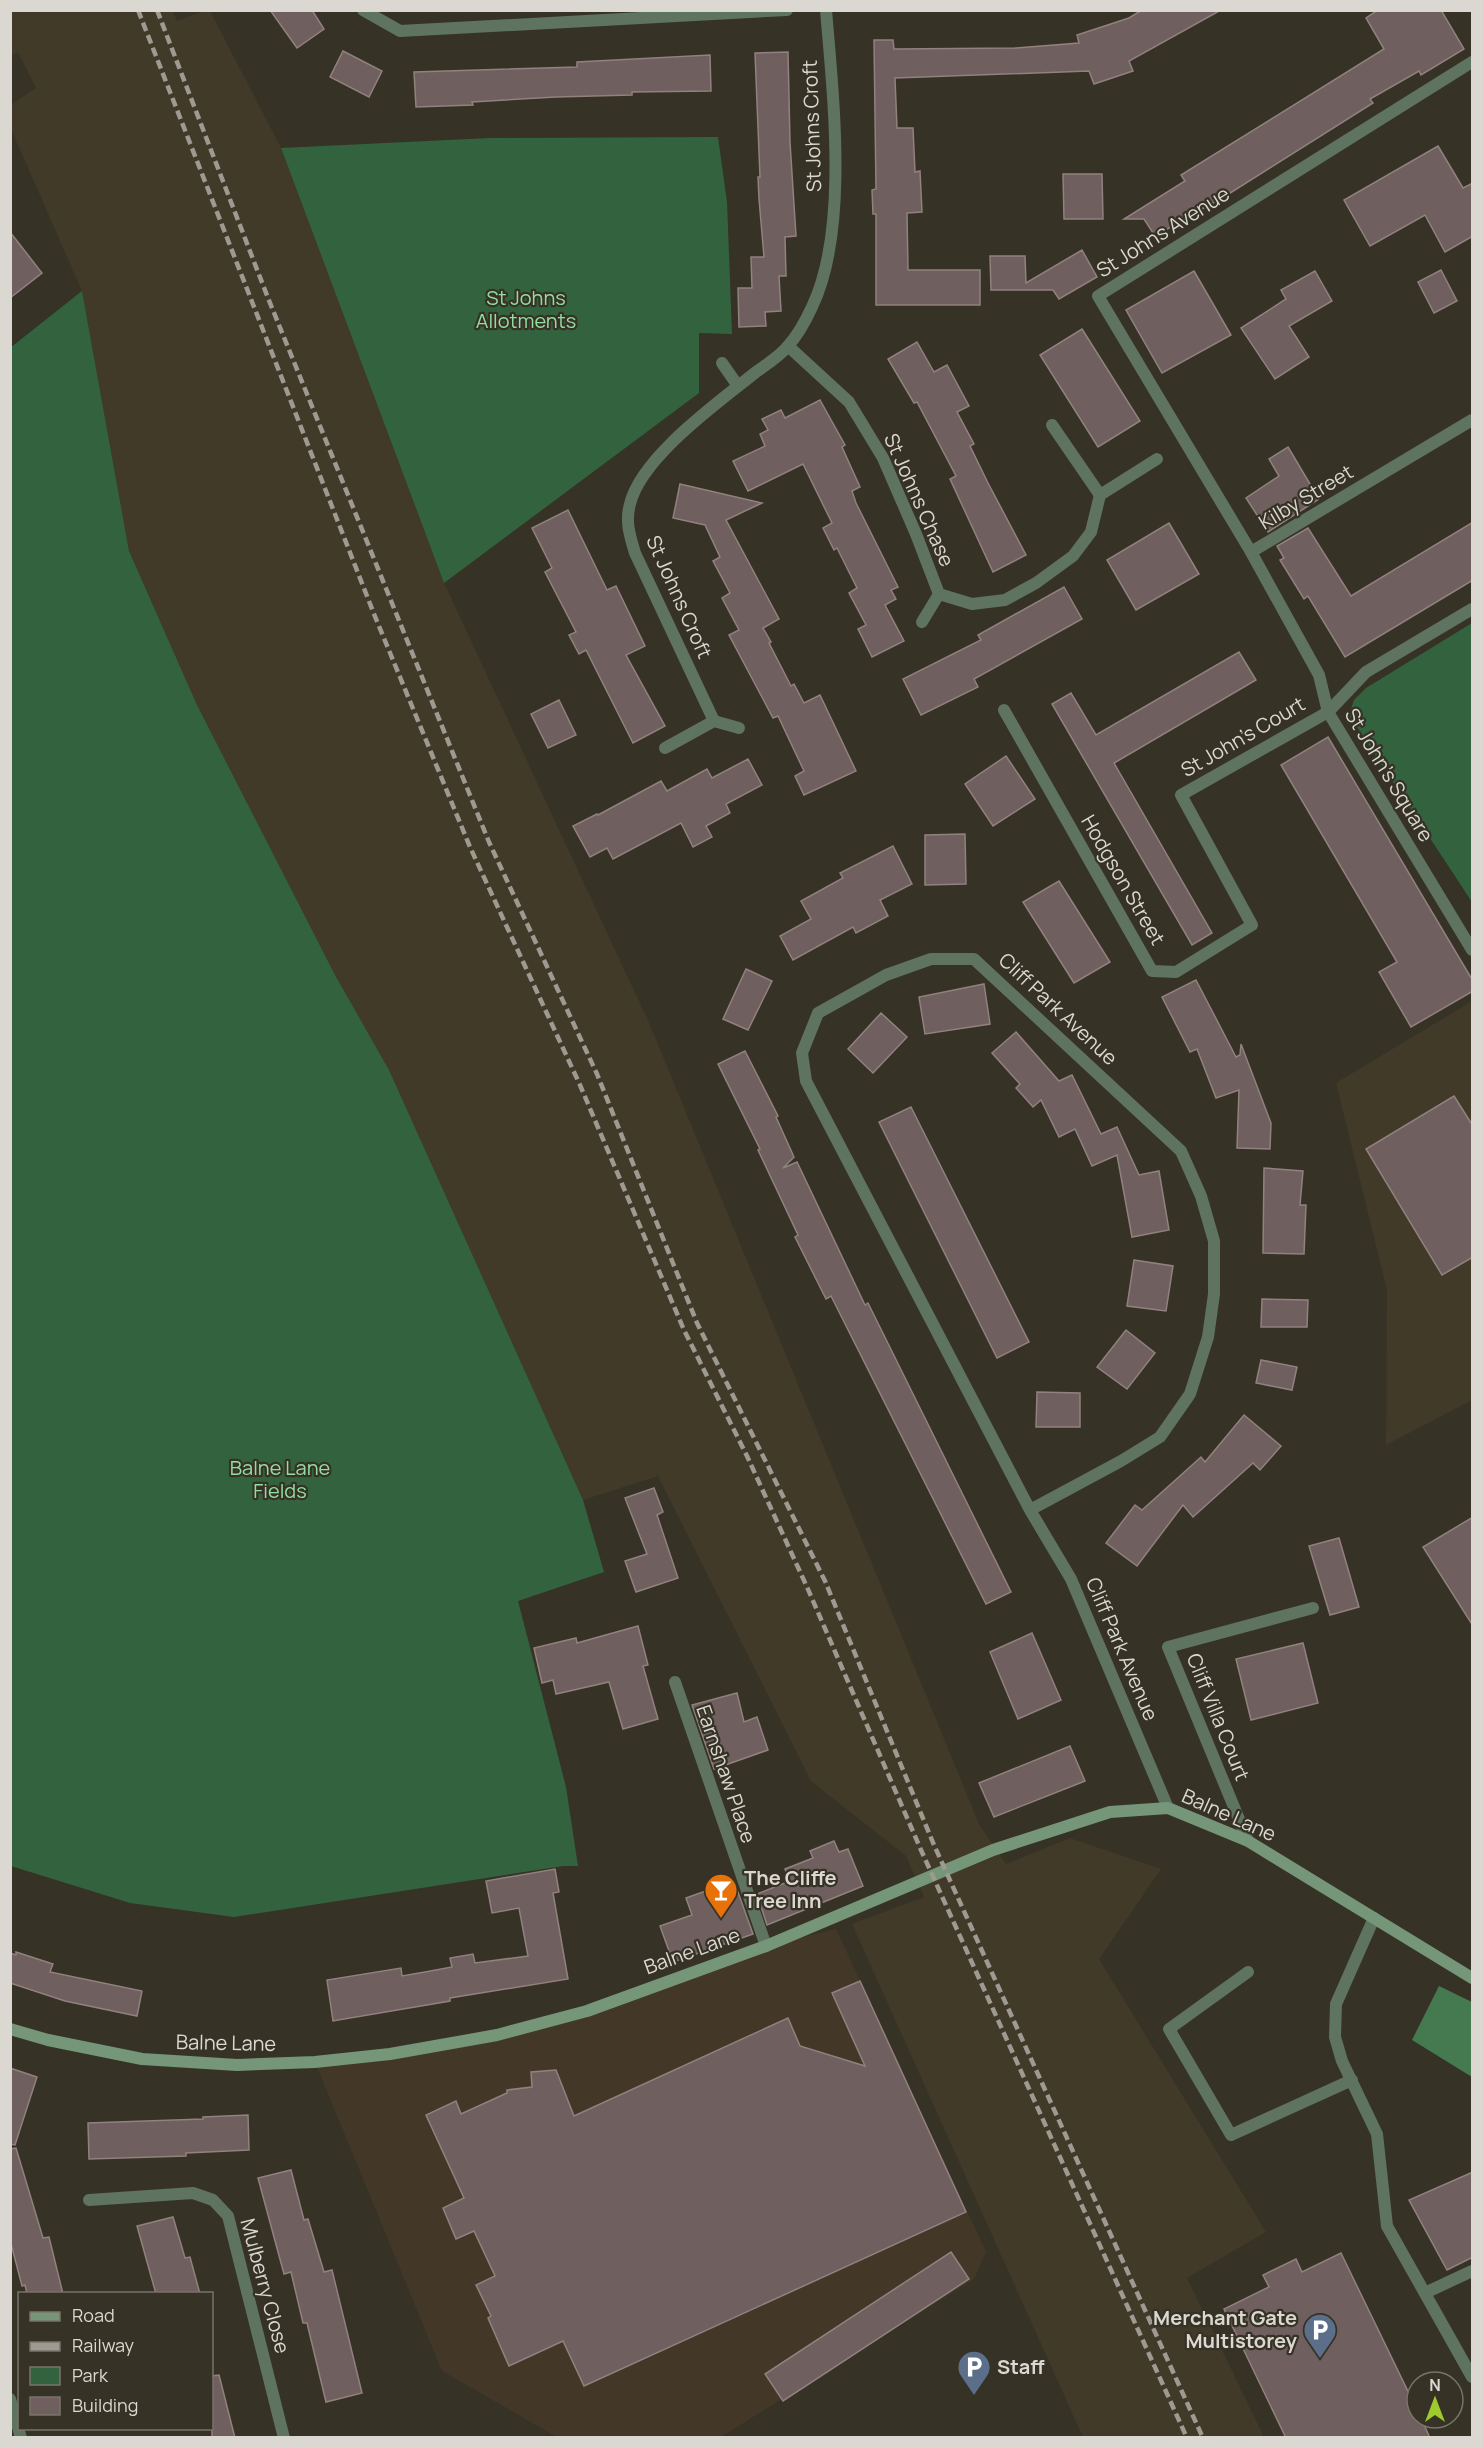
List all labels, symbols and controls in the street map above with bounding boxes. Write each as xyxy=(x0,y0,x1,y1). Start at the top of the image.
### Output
street label: St Johns Croft xyxy=(796,60,827,192)
street label: St Johns Avenue xyxy=(1091,180,1234,283)
park label: St Johns Allotments xyxy=(476,284,576,334)
street label: St Johns Chase xyxy=(878,429,961,571)
street label: Kilby Street xyxy=(1253,458,1358,535)
street label: St Johns Croft xyxy=(640,531,719,663)
street label: St John's Court xyxy=(1176,690,1310,783)
street label: St John's Square xyxy=(1339,703,1440,847)
street label: Hodgson Street xyxy=(1075,810,1172,950)
street label: Cliff Park Avenue xyxy=(993,947,1124,1071)
park label: Balne Lane Fields xyxy=(230,1454,330,1504)
street label: Cliff Park Avenue xyxy=(1080,1573,1165,1725)
street label: Cliff Villa Court xyxy=(1181,1649,1256,1784)
street label: Earnshaw Place xyxy=(690,1701,763,1846)
street label: Balne Lane xyxy=(1178,1782,1281,1847)
place label: The Cliffe Tree Inn xyxy=(744,1864,837,1914)
bar icon: The Cliffe Tree Inn xyxy=(703,1872,739,1919)
street label: Balne Lane xyxy=(640,1921,744,1980)
street label: Balne Lane xyxy=(176,2028,276,2057)
street label: Mulberry Close xyxy=(235,2215,296,2356)
legend xyxy=(18,2292,213,2430)
text: Road xyxy=(72,2303,115,2327)
place label: Merchant Gate Multistorey xyxy=(1153,2304,1298,2354)
parking icon: Merchant Gate Multistorey xyxy=(1302,2312,1338,2359)
text: Railway xyxy=(72,2333,134,2357)
parking icon: Staff xyxy=(956,2349,992,2396)
place label: Staff xyxy=(997,2353,1045,2380)
text: Park xyxy=(72,2363,109,2387)
north arrow xyxy=(1405,2370,1465,2430)
text: N xyxy=(1429,2374,1441,2396)
text: Building xyxy=(72,2393,138,2417)

